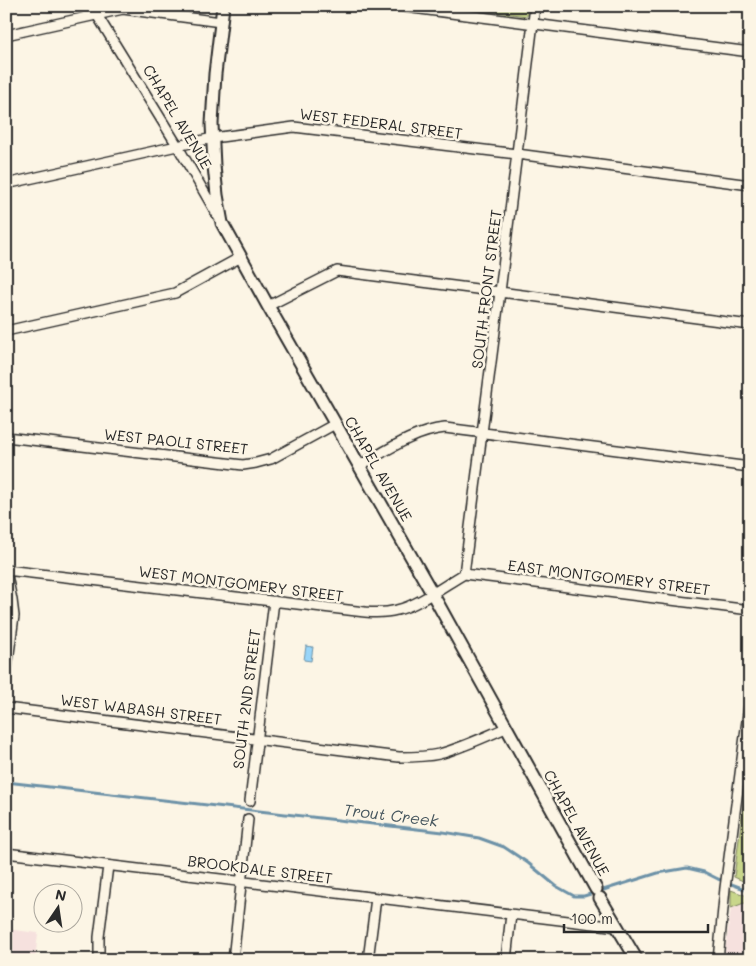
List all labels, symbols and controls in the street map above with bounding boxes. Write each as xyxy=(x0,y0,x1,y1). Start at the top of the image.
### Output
street label: CHAPEL AVENUE xyxy=(139,61,217,173)
street label: WEST FEDERAL STREET xyxy=(299,103,464,143)
street label: SOUTH FRONT STREET xyxy=(466,208,506,370)
street label: CHAPEL AVENUE xyxy=(341,412,417,525)
street label: WEST PAOLI STREET xyxy=(103,423,249,459)
street label: EAST MONTGOMERY STREET xyxy=(507,555,711,599)
street label: WEST MONTGOMERY STREET xyxy=(137,561,345,606)
street label: SOUTH 2ND STREET xyxy=(228,628,265,770)
street label: WEST WABASH STREET xyxy=(59,689,223,729)
street label: CHAPEL AVENUE xyxy=(539,766,614,879)
water label: Trout Creek xyxy=(343,798,440,831)
street label: BROOKDALE STREET xyxy=(187,850,334,888)
north arrow xyxy=(32,884,82,934)
text: N xyxy=(54,884,68,905)
scale bar xyxy=(564,901,707,933)
text: 100 m xyxy=(571,908,613,928)

